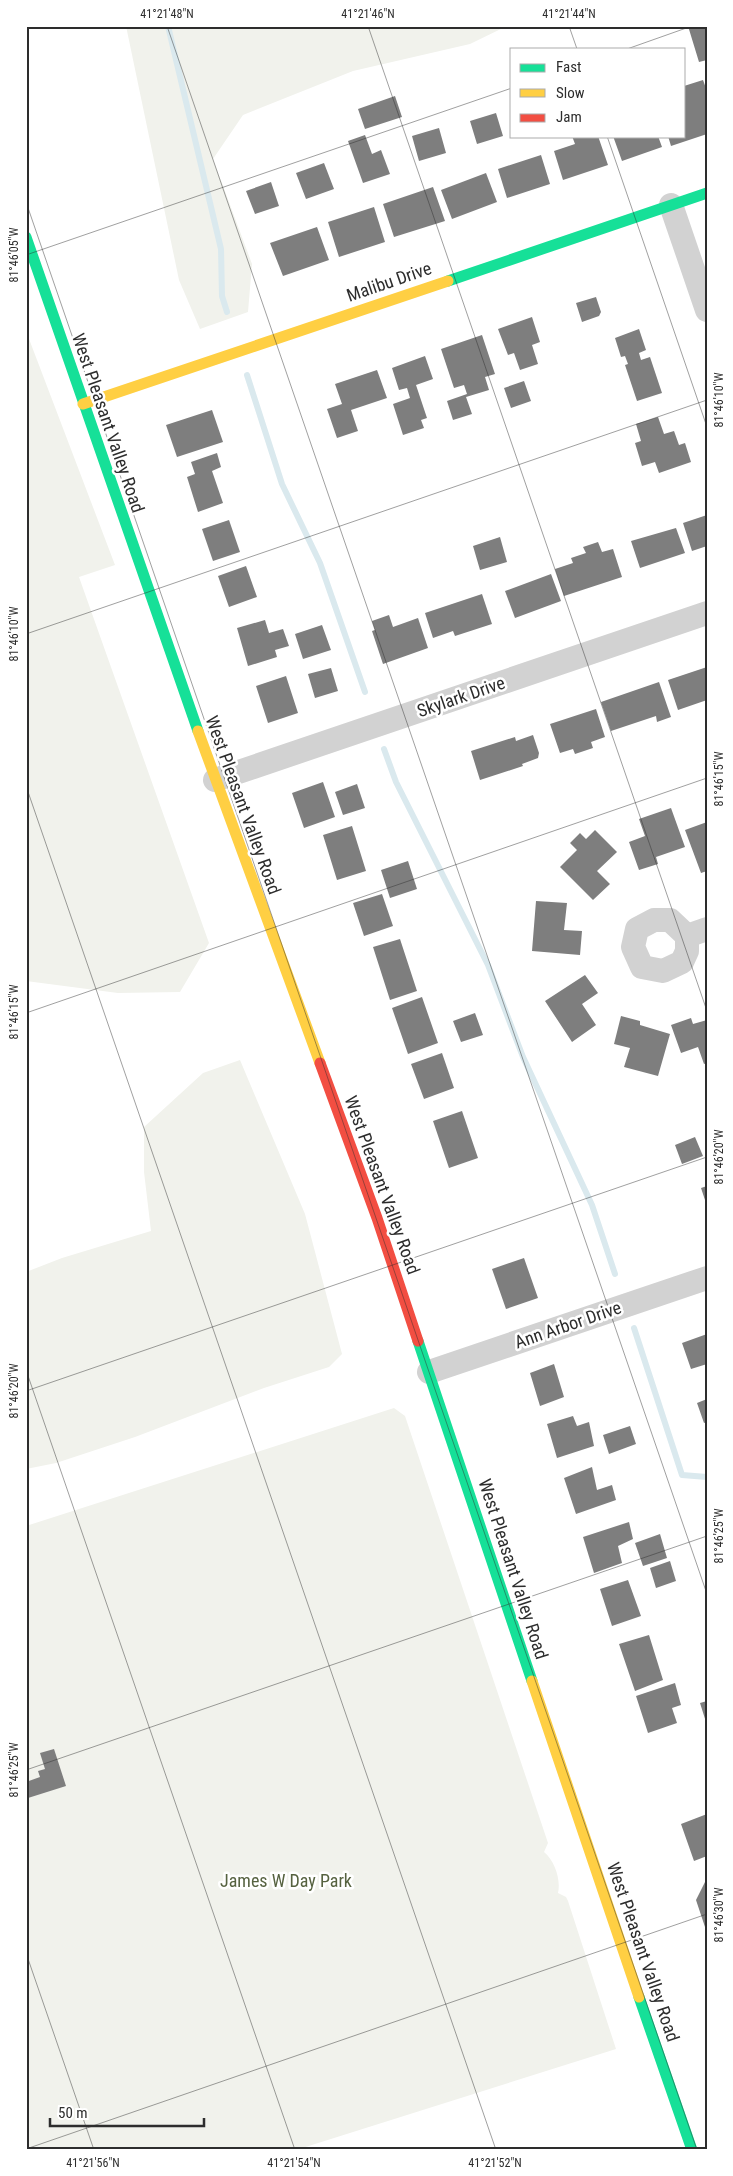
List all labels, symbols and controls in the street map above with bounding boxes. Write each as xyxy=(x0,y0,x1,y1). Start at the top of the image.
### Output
text: 41°21'48"N xyxy=(140,7,194,21)
text: 41°21'46"N xyxy=(341,7,395,21)
text: 41°21'44"N xyxy=(542,7,596,21)
legend xyxy=(510,48,686,138)
text: Fast xyxy=(556,58,581,76)
text: Slow xyxy=(556,84,585,102)
text: Jam xyxy=(556,108,582,126)
text: 81°46'05"W xyxy=(7,227,21,283)
street label: Malibu Drive xyxy=(344,257,434,306)
street label: West Pleasant Valley Road xyxy=(68,330,149,515)
text: 81°46'10"W xyxy=(712,372,726,428)
text: 81°46'10"W xyxy=(7,606,21,662)
street label: Skylark Drive xyxy=(414,672,507,721)
street label: West Pleasant Valley Road xyxy=(201,713,286,897)
text: 81°46'15"W xyxy=(712,751,726,807)
text: 81°46'15"W xyxy=(7,984,21,1040)
street label: West Pleasant Valley Road xyxy=(340,1093,425,1277)
text: 81°46'20"W xyxy=(712,1129,726,1185)
street label: Ann Arbor Drive xyxy=(512,1296,624,1353)
text: 81°46'20"W xyxy=(7,1363,21,1419)
street label: West Pleasant Valley Road xyxy=(474,1476,553,1662)
text: 81°46'25"W xyxy=(712,1508,726,1564)
text: 81°46'25"W xyxy=(7,1742,21,1798)
street label: West Pleasant Valley Road xyxy=(603,1859,684,2044)
park label: James W Day Park xyxy=(220,1870,352,1891)
text: 81°46'30"W xyxy=(712,1887,726,1943)
scale bar xyxy=(50,2096,204,2128)
text: 50 m xyxy=(58,2104,88,2122)
text: 41°21'56"N xyxy=(66,2156,120,2170)
text: 41°21'54"N xyxy=(267,2156,321,2170)
text: 41°21'52"N xyxy=(468,2156,522,2170)

